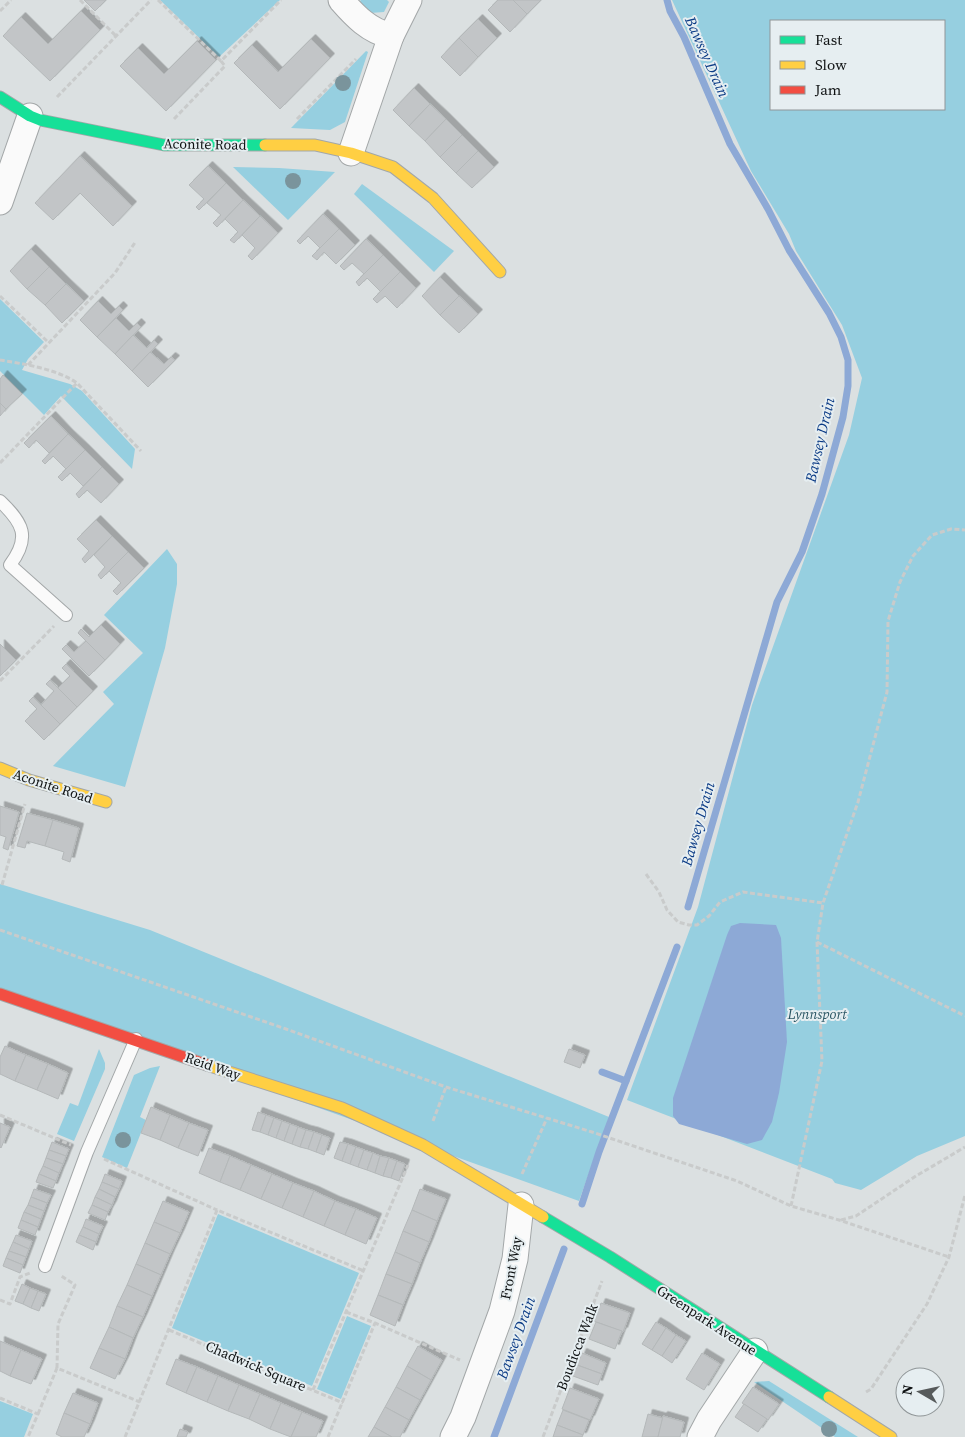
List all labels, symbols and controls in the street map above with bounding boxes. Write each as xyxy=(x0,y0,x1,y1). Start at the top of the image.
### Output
water label: Bawsey Drain xyxy=(680,12,735,101)
legend xyxy=(770,20,945,110)
text: Fast xyxy=(815,29,842,50)
text: Slow xyxy=(815,54,847,75)
text: Jam xyxy=(814,79,842,100)
street label: Aconite Road xyxy=(163,133,247,155)
water label: Bawsey Drain xyxy=(799,395,840,485)
street label: Aconite Road xyxy=(11,764,96,808)
water label: Bawsey Drain xyxy=(675,779,720,869)
park label: Lynnsport xyxy=(786,1004,848,1024)
street label: Reid Way xyxy=(182,1047,244,1085)
street label: Front Way xyxy=(495,1234,527,1301)
street label: Greenpark Avenue xyxy=(653,1280,761,1360)
water label: Bawsey Drain xyxy=(491,1293,540,1383)
street label: Boudicca Walk xyxy=(551,1300,603,1393)
street label: Chadwick Square xyxy=(203,1336,309,1396)
north arrow xyxy=(895,1367,945,1417)
text: N xyxy=(896,1383,918,1397)

